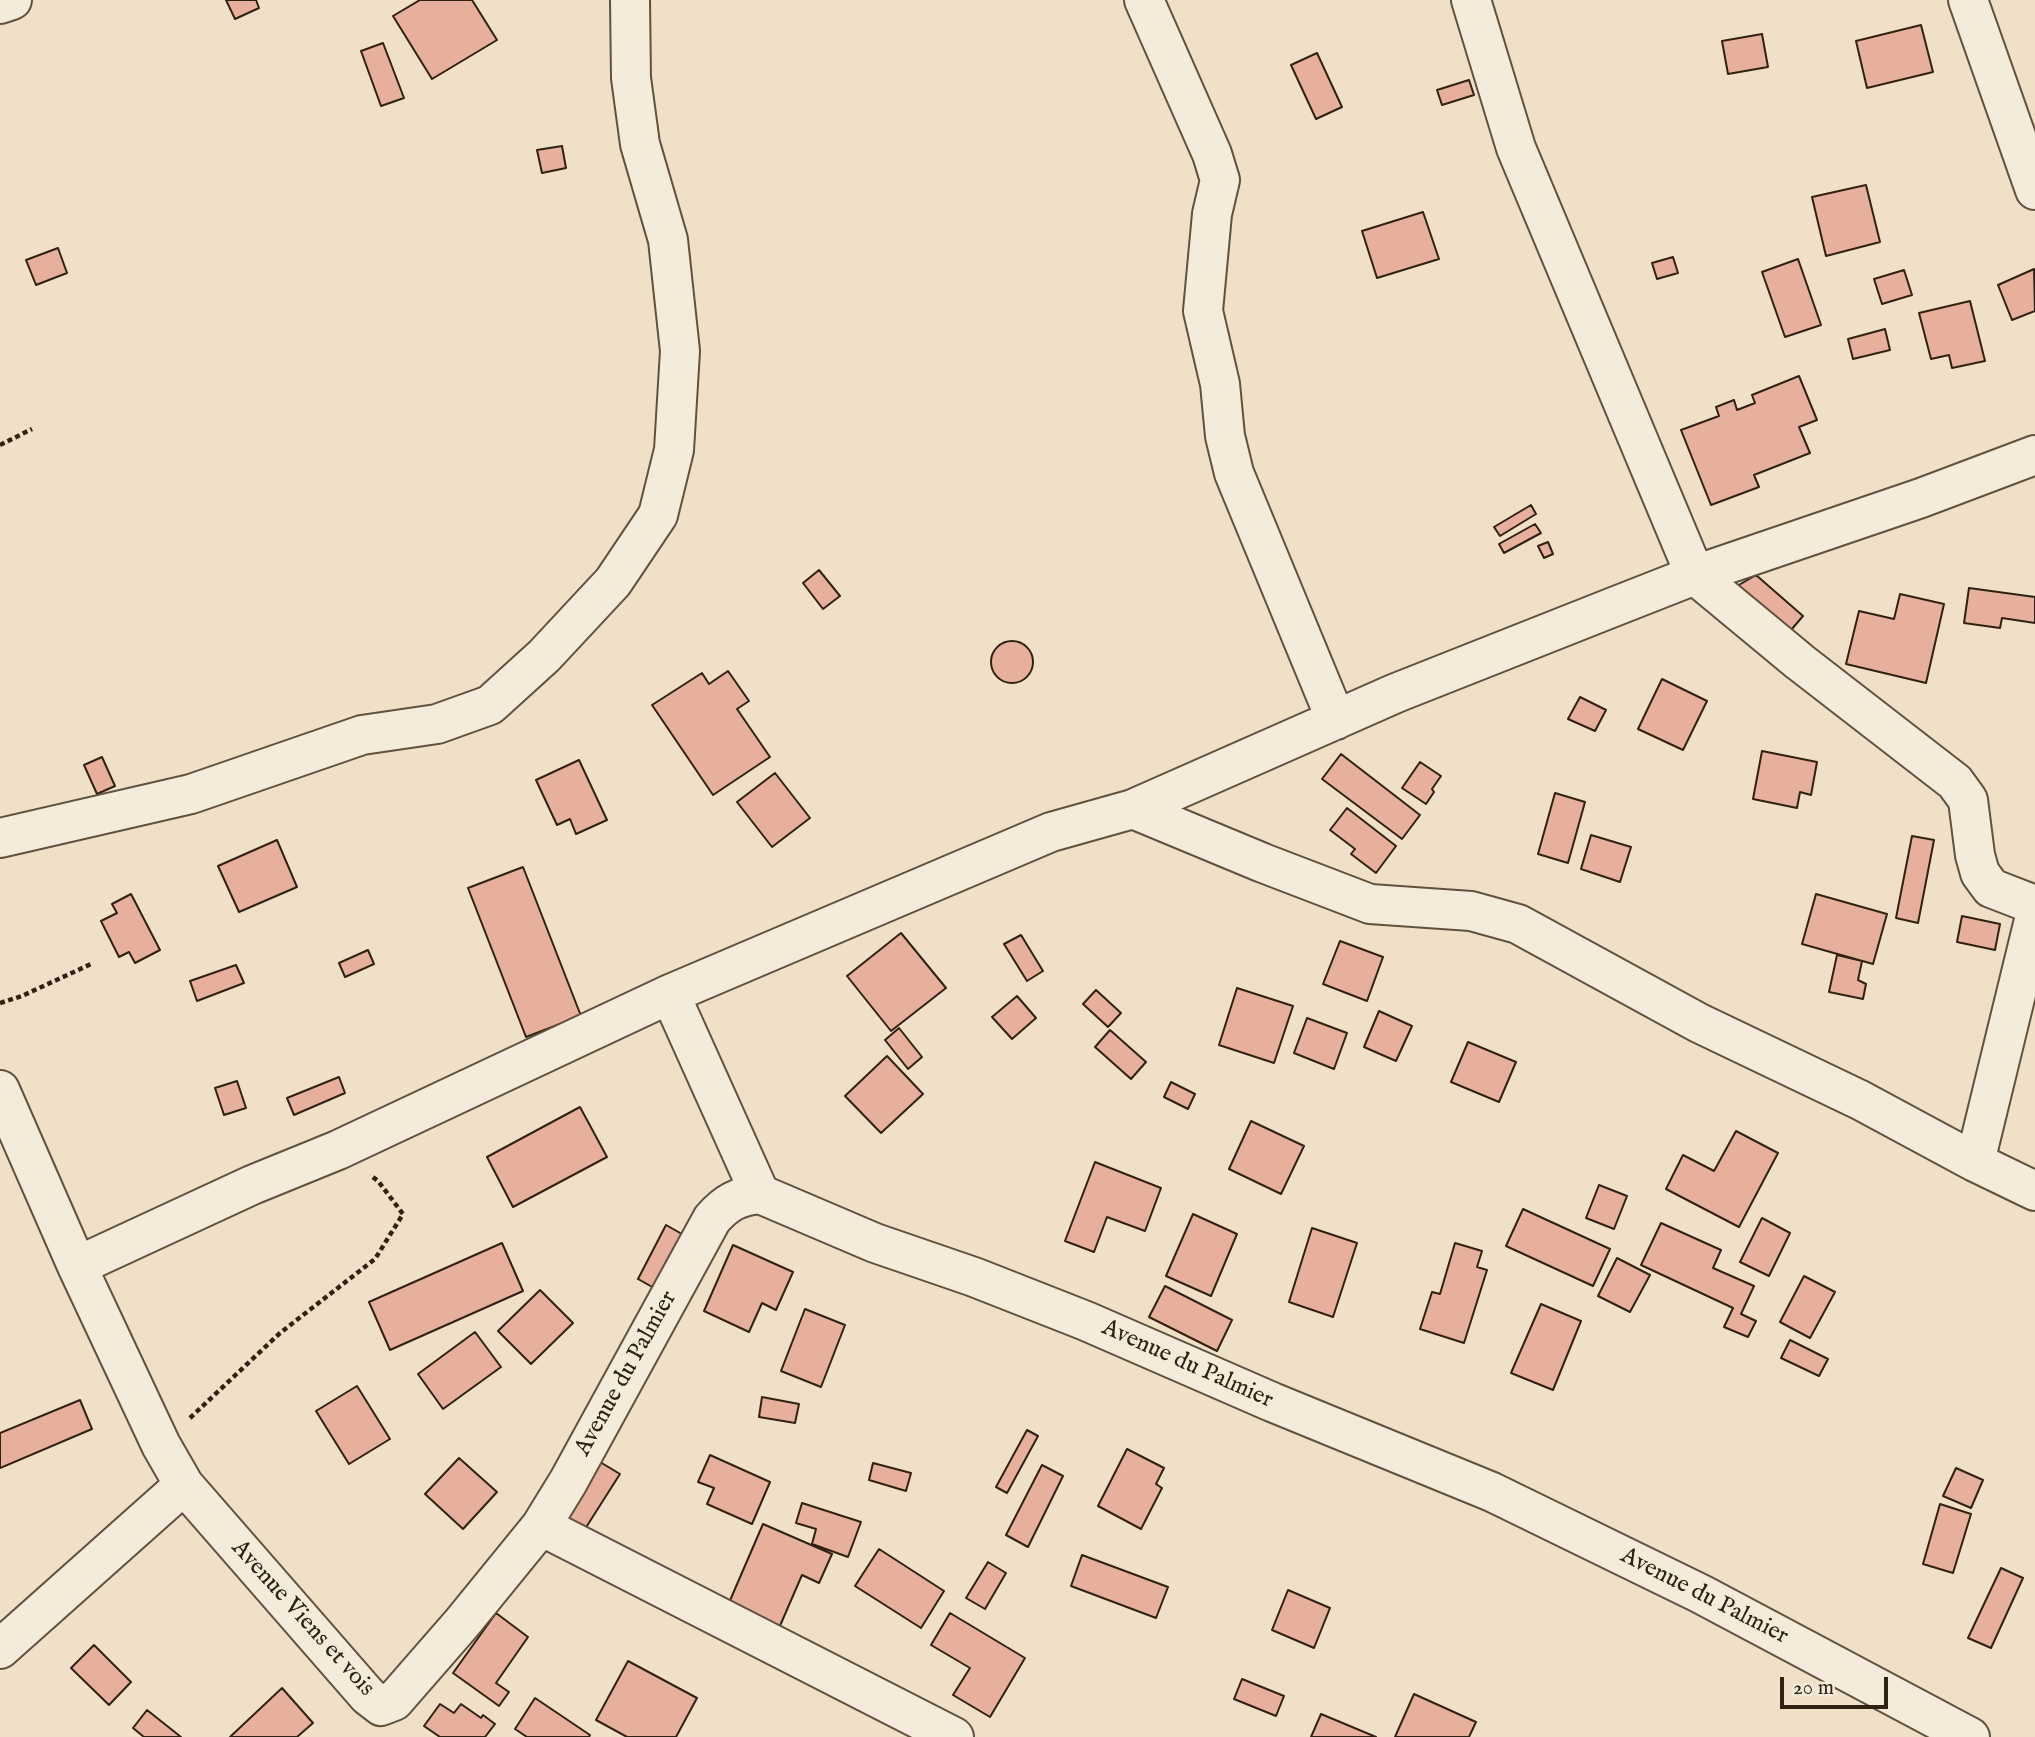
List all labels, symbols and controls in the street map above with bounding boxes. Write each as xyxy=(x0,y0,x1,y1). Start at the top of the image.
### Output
street label: Avenue du Palmier xyxy=(570,1286,684,1462)
street label: Avenue du Palmier xyxy=(1097,1314,1277,1416)
street label: Avenue Viens et vois xyxy=(224,1535,380,1703)
street label: Avenue du Palmier xyxy=(1615,1542,1793,1652)
scale bar xyxy=(1783,1664,1892,1708)
text: 20 m xyxy=(1793,1675,1834,1702)

